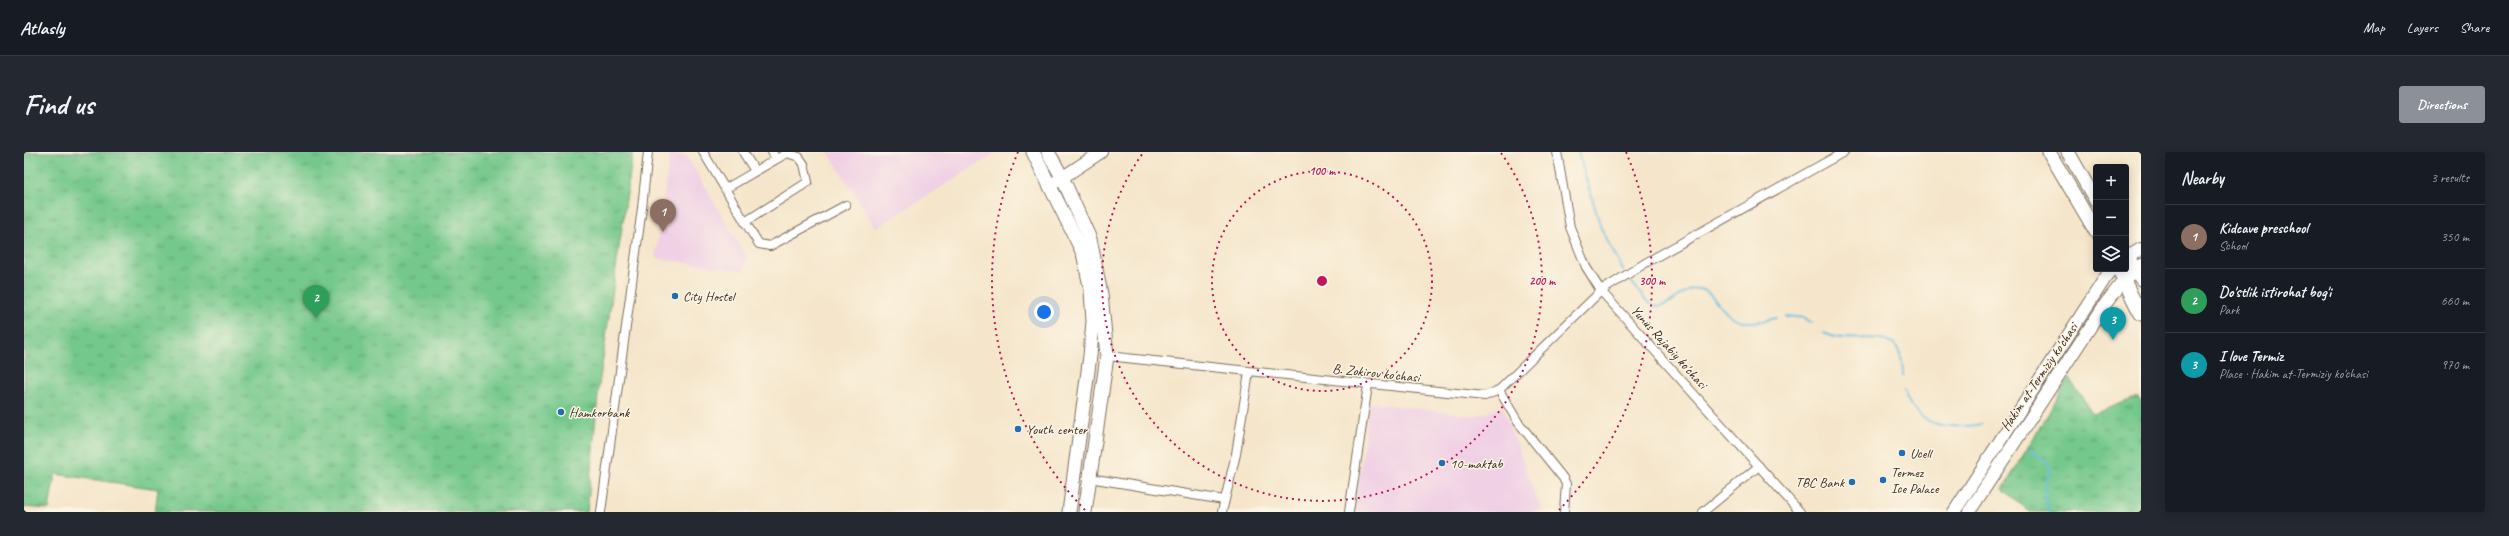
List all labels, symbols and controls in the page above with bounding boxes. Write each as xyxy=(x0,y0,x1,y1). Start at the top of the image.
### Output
text: Atlasly xyxy=(20,16,64,40)
text: Map xyxy=(2363,19,2385,36)
text: Layers xyxy=(2407,19,2438,36)
text: Share xyxy=(2460,19,2489,36)
button: Directions xyxy=(2399,86,2485,123)
text: Find us xyxy=(24,87,94,122)
text: 100 m xyxy=(1309,163,1336,179)
map controls xyxy=(2093,164,2129,272)
button: + xyxy=(2093,164,2129,200)
text: Nearby xyxy=(2181,168,2224,189)
text: 3 results xyxy=(2431,170,2469,186)
pin: 1 xyxy=(650,199,676,232)
button: − xyxy=(2093,200,2129,236)
text: Kidcave preschool xyxy=(2219,219,2308,238)
text: 1 xyxy=(2191,229,2197,245)
text: 350 m xyxy=(2441,229,2469,245)
button: layers xyxy=(2093,236,2129,272)
text: School xyxy=(2219,238,2247,254)
text: 200 m xyxy=(1529,273,1556,289)
text: 300 m xyxy=(1639,273,1666,289)
centre of rings xyxy=(1315,274,1329,288)
text: Do'stlik istirohat bog'i xyxy=(2219,283,2331,302)
pin: 2 xyxy=(303,285,329,318)
place label: City Hostel xyxy=(683,288,737,305)
marker: City Hostel xyxy=(670,291,680,301)
text: 2 xyxy=(2191,293,2197,309)
text: 660 m xyxy=(2441,293,2469,309)
your location xyxy=(1034,302,1054,322)
street label: Yunus Rajabiy ko'chasi xyxy=(1627,302,1712,394)
text: Park xyxy=(2219,302,2240,318)
pin: 3 xyxy=(2100,307,2126,340)
street label: Hakim at-Termiziy ko'chasi xyxy=(1997,318,2083,434)
text: I love Termiz xyxy=(2219,347,2283,366)
text: 3 xyxy=(2191,357,2197,373)
text: 970 m xyxy=(2441,357,2469,373)
street label: B. Zokirov ko'chasi xyxy=(1332,360,1423,386)
text: Place · Hakim at-Termiziy ko'chasi xyxy=(2219,366,2368,382)
place label: Hamkorbank xyxy=(569,404,630,421)
marker: Hamkorbank xyxy=(556,407,566,417)
place label: Youth center xyxy=(1026,421,1088,438)
marker: Youth center xyxy=(1013,424,1023,434)
place label: Ucell xyxy=(1910,445,1934,462)
marker: Ucell xyxy=(1897,448,1907,458)
place label: 10-maktab xyxy=(1450,455,1503,472)
marker: 10-maktab xyxy=(1437,458,1447,468)
place label: Termez Ice Palace xyxy=(1891,464,1940,497)
place label: TBC Bank xyxy=(1795,474,1845,491)
marker: Termez Ice Palace xyxy=(1878,475,1888,485)
marker: TBC Bank xyxy=(1847,477,1857,487)

